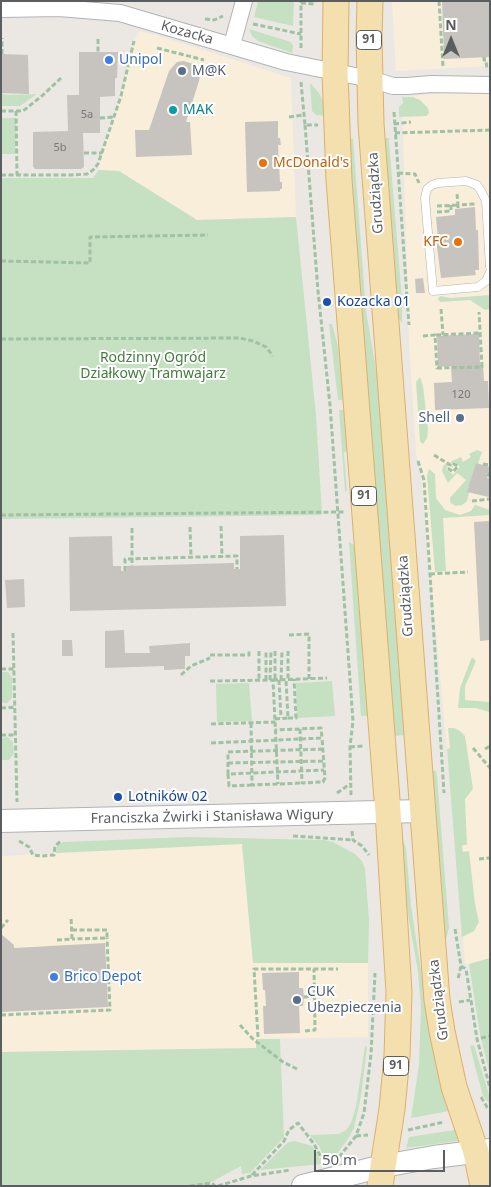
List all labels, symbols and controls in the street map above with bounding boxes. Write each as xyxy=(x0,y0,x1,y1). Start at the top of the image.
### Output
north arrow xyxy=(426,15,476,65)
text: N xyxy=(445,15,457,34)
street label: Kozacka xyxy=(159,18,215,48)
road number: 91 xyxy=(356,30,382,50)
place label: Unipol xyxy=(119,52,162,68)
marker: Unipol xyxy=(103,54,115,66)
place label: M@K xyxy=(192,63,226,79)
marker: M@K xyxy=(176,65,188,77)
place label: MAK xyxy=(183,102,213,118)
marker: MAK xyxy=(167,104,179,116)
house number: 5a xyxy=(81,108,93,122)
house number: 5b xyxy=(53,141,67,155)
street label: Grudziądzka xyxy=(365,152,387,234)
place label: McDonald's xyxy=(273,155,349,171)
marker: McDonald's xyxy=(257,157,269,169)
place label: KFC xyxy=(423,234,448,250)
marker: KFC xyxy=(452,236,464,248)
place label: Kozacka 01 xyxy=(337,294,410,310)
marker: Kozacka 01 xyxy=(321,296,333,308)
park label: Rodzinny Ogród Działkowy Tramwajarz xyxy=(80,350,226,382)
house number: 120 xyxy=(452,388,470,402)
place label: Shell xyxy=(419,410,450,426)
marker: Shell xyxy=(454,412,466,424)
road number: 91 xyxy=(352,486,376,506)
street label: Grudziądzka xyxy=(395,555,417,637)
place label: Lotników 02 xyxy=(128,789,207,805)
marker: Lotników 02 xyxy=(112,791,124,803)
street label: Franciszka Żwirki i Stanisława Wigury xyxy=(91,806,333,828)
street label: Grudziądzka xyxy=(426,958,452,1042)
place label: Brico Depot xyxy=(64,969,142,985)
marker: Brico Depot xyxy=(48,971,60,983)
place label: CUK Ubezpieczenia xyxy=(307,984,402,1016)
marker: CUK Ubezpieczenia xyxy=(291,994,303,1006)
road number: 91 xyxy=(384,1056,408,1076)
scale bar xyxy=(316,1140,447,1172)
text: 50 m xyxy=(322,1149,357,1169)

